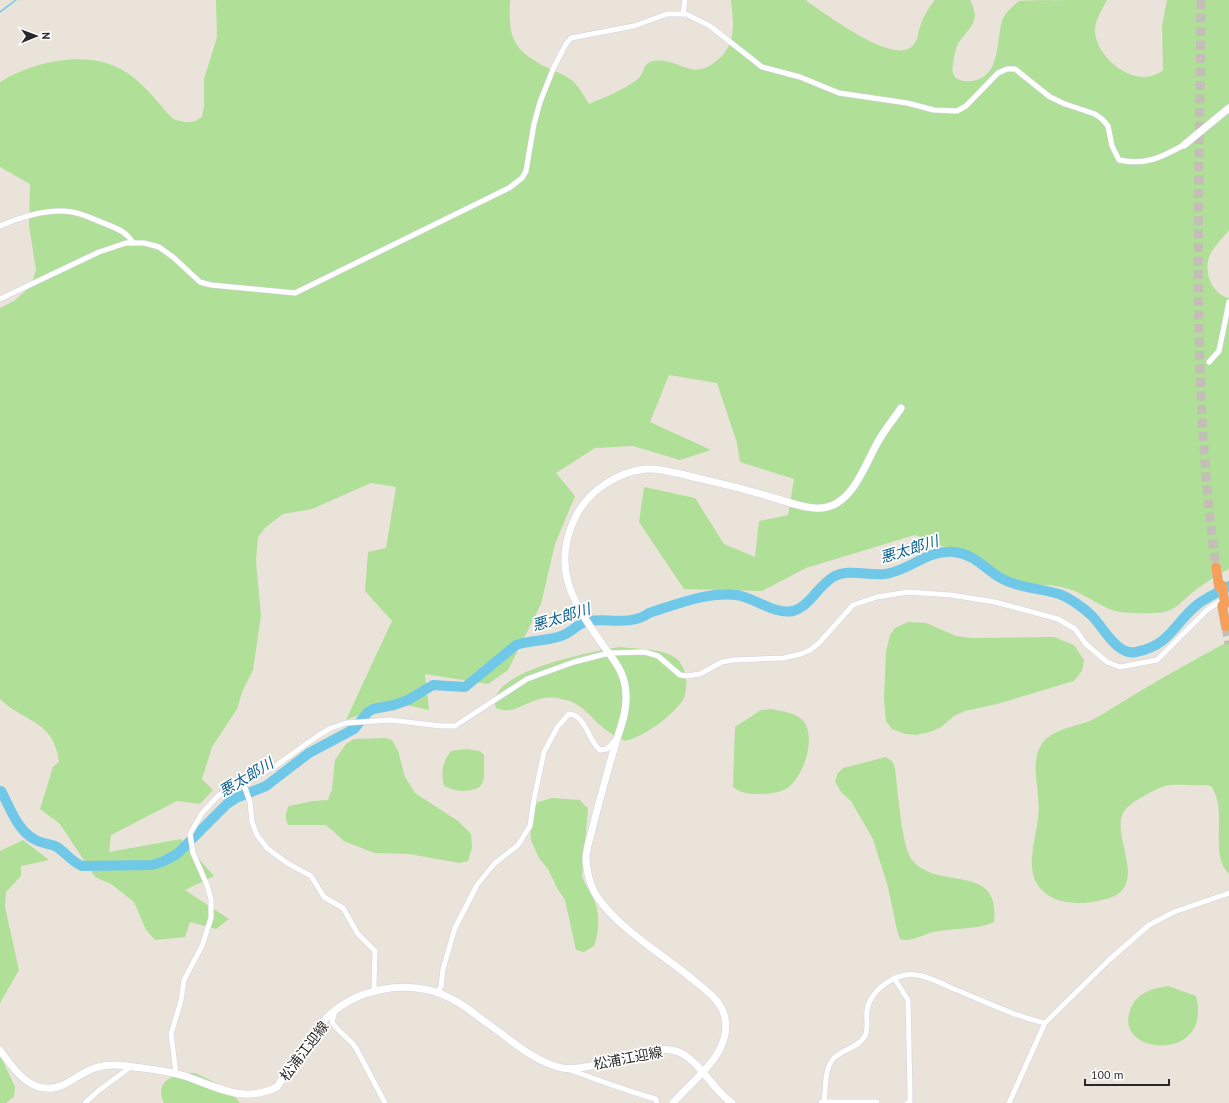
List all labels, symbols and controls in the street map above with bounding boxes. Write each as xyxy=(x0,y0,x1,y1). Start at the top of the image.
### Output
north arrow xyxy=(16,16,56,56)
text: N xyxy=(39,32,53,40)
water label: 悪太郎川 xyxy=(878,531,942,567)
water label: 悪太郎川 xyxy=(530,599,594,635)
water label: 悪太郎川 xyxy=(215,752,278,801)
street label: 松浦江迎線 xyxy=(276,1018,332,1084)
street label: 松浦江迎線 xyxy=(592,1042,664,1074)
scale bar xyxy=(1085,1061,1169,1087)
text: 100 m xyxy=(1091,1067,1124,1082)

